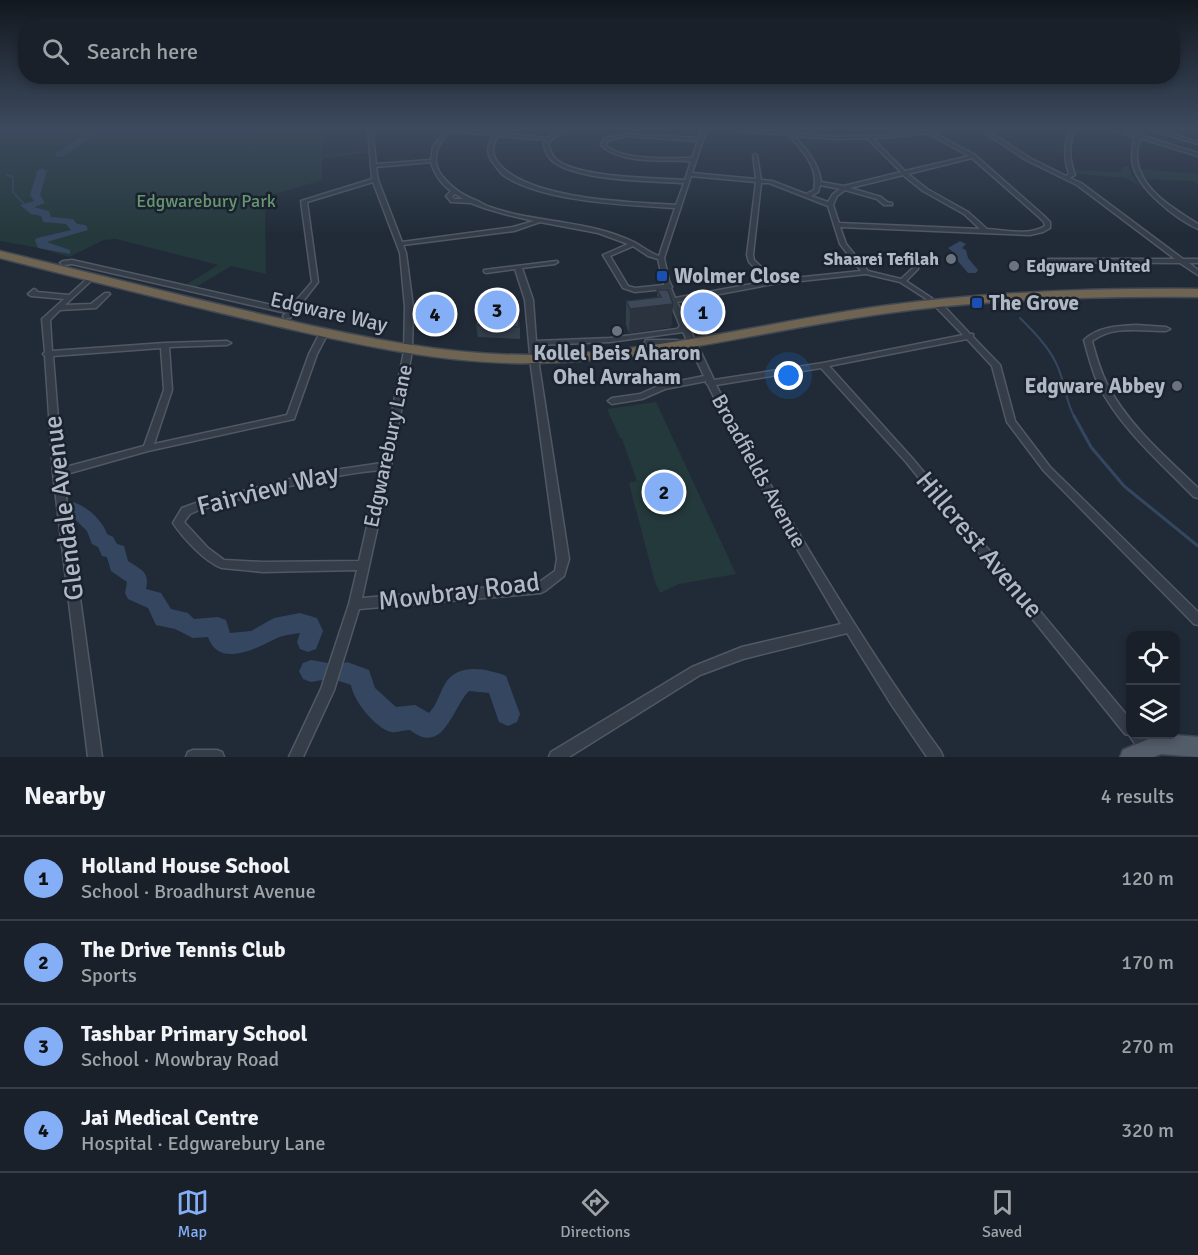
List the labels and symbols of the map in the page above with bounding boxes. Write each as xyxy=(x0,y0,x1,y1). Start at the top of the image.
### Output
park label: Edgwarebury Park xyxy=(136,190,276,212)
place label: Shaarei Tefilah xyxy=(823,248,939,270)
marker: Shaarei Tefilah xyxy=(944,252,958,266)
place label: Edgware United xyxy=(1026,255,1151,277)
marker: Edgware United xyxy=(1007,259,1021,273)
place label: Wolmer Close xyxy=(674,263,800,289)
marker: Wolmer Close xyxy=(655,269,669,283)
street label: Edgware Way xyxy=(268,286,390,338)
pin: 3 xyxy=(478,288,516,332)
pin: 1 xyxy=(684,290,722,334)
place label: The Grove xyxy=(989,290,1079,316)
pin: 4 xyxy=(416,292,454,336)
marker: The Grove xyxy=(970,296,984,310)
marker: Kollel Beis Aharon Ohel Avraham xyxy=(610,324,624,338)
place label: Kollel Beis Aharon Ohel Avraham xyxy=(533,340,701,390)
your location xyxy=(774,361,803,390)
street label: Edgwarebury Lane xyxy=(358,362,418,530)
place label: Edgware Abbey xyxy=(1024,373,1166,399)
marker: Edgware Abbey xyxy=(1170,379,1184,393)
street label: Broadfields Avenue xyxy=(706,390,812,552)
street label: Glendale Avenue xyxy=(37,414,91,602)
street label: Fairview Way xyxy=(194,457,342,523)
street label: Hillcrest Avenue xyxy=(909,465,1049,625)
pin: 2 xyxy=(644,470,684,514)
street label: Mowbray Road xyxy=(376,566,542,618)

